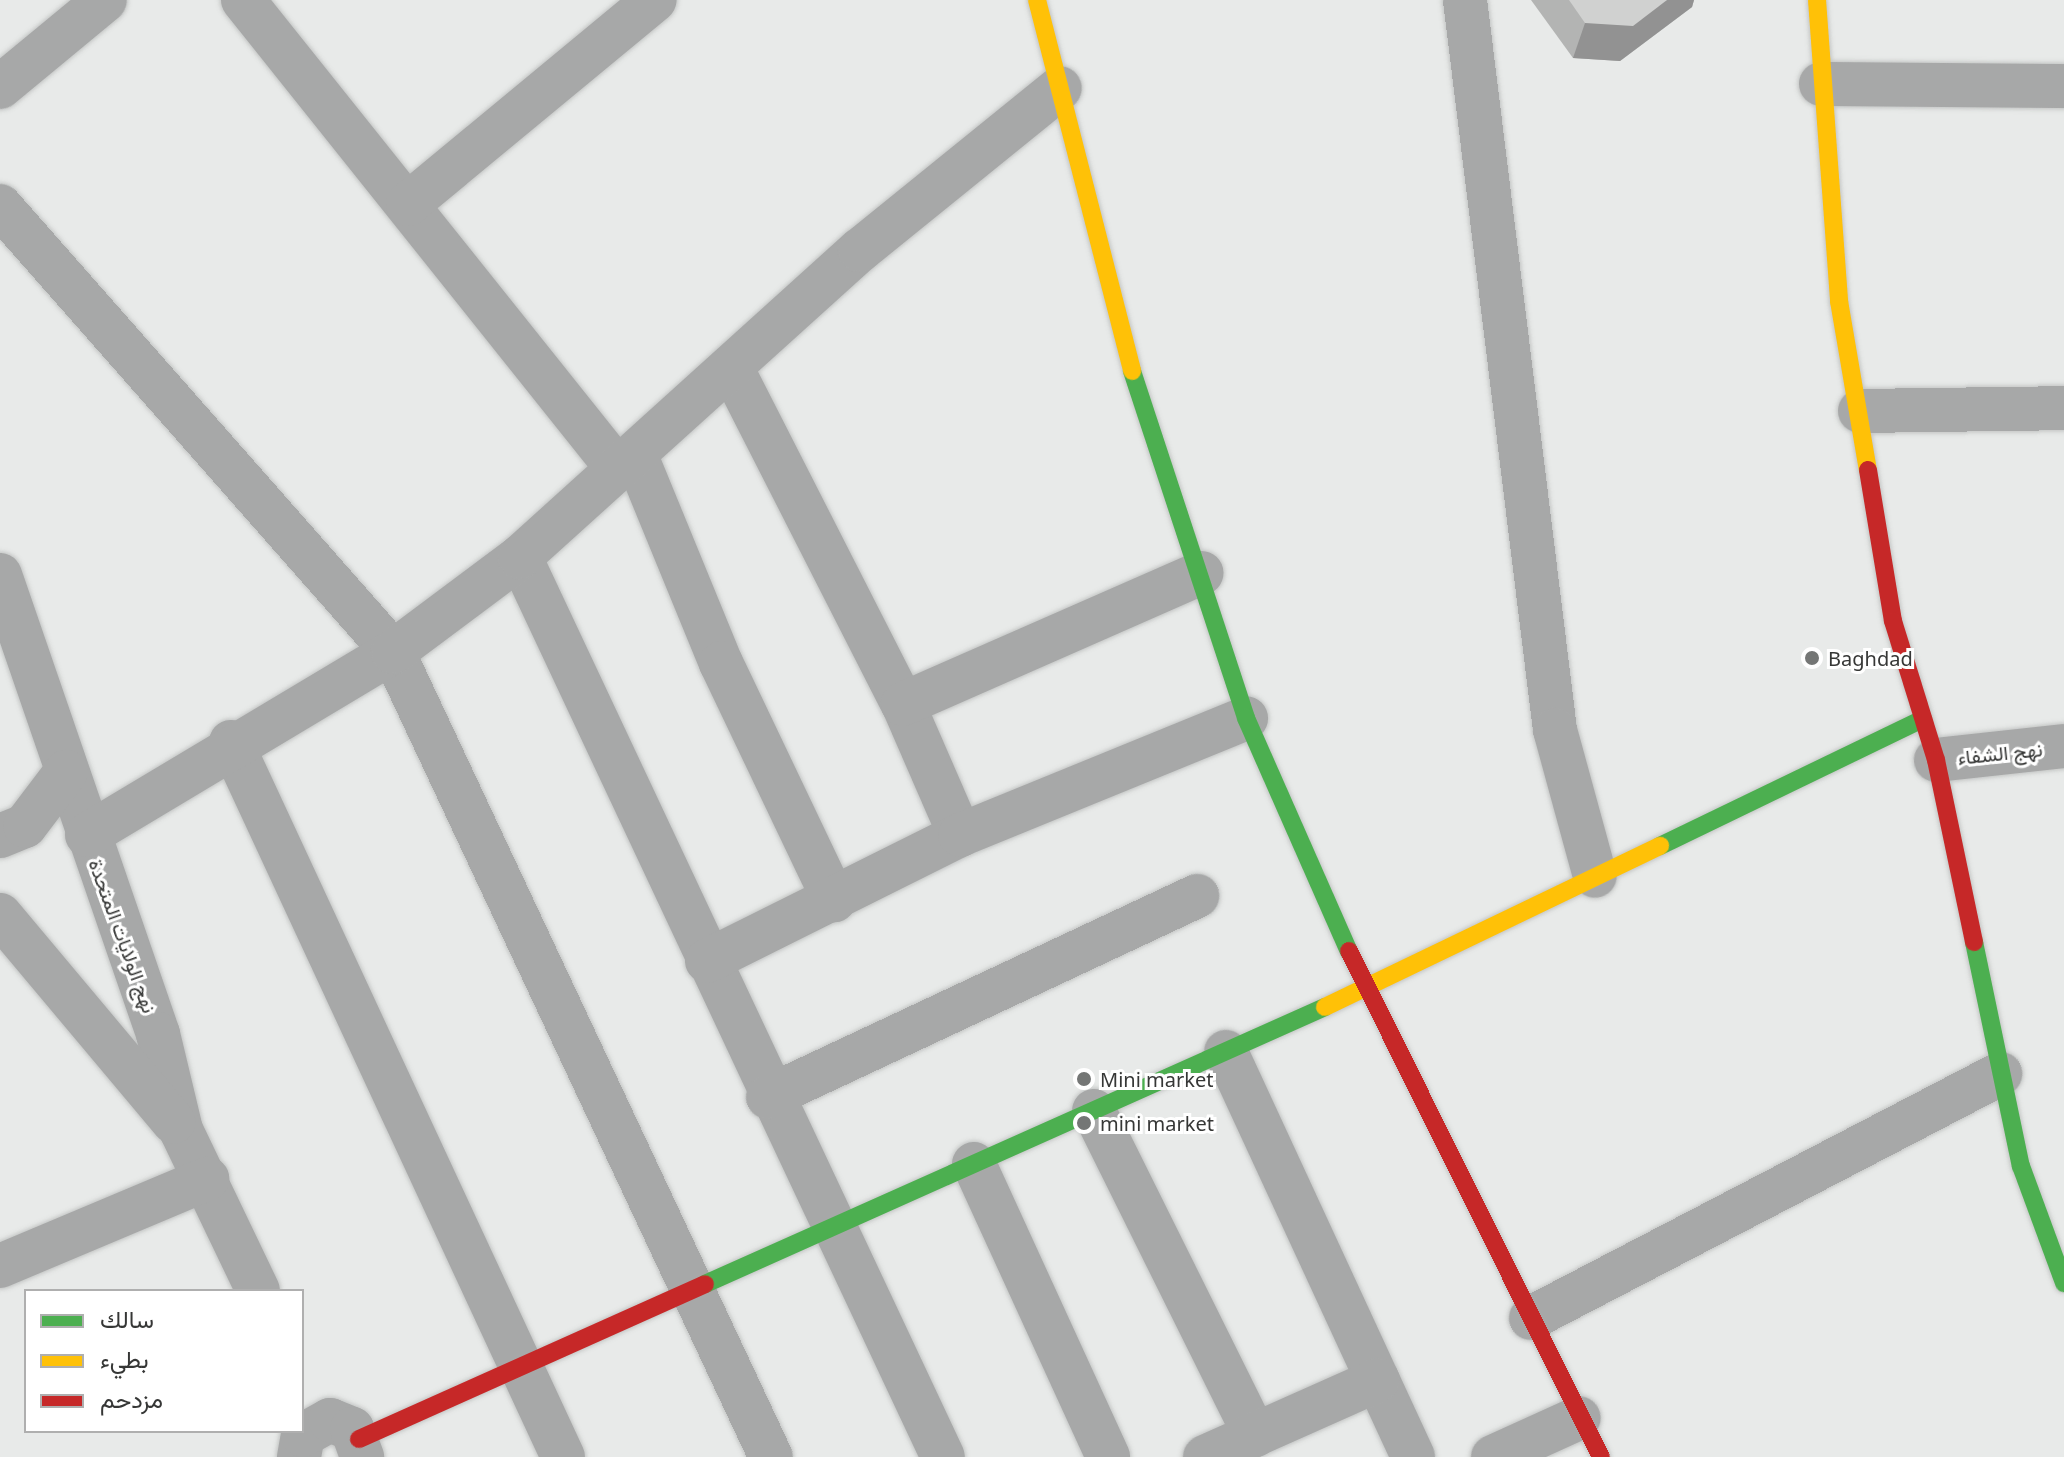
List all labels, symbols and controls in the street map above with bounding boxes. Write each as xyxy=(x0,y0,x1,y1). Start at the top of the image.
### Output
place label: Baghdad xyxy=(1828,646,1913,670)
marker: Baghdad xyxy=(1803,649,1821,667)
street label: نهج الشفاء xyxy=(1956,737,2044,769)
street label: نهج الولايات المتحدة xyxy=(84,856,162,1016)
place label: Mini market xyxy=(1100,1067,1213,1091)
marker: Mini market xyxy=(1075,1070,1093,1088)
place label: mini market xyxy=(1100,1111,1214,1135)
marker: mini market xyxy=(1075,1114,1093,1132)
legend xyxy=(24,1289,304,1433)
text: سالك xyxy=(100,1302,154,1335)
text: بطيء xyxy=(100,1342,149,1375)
text: مزدحم xyxy=(100,1382,163,1415)

